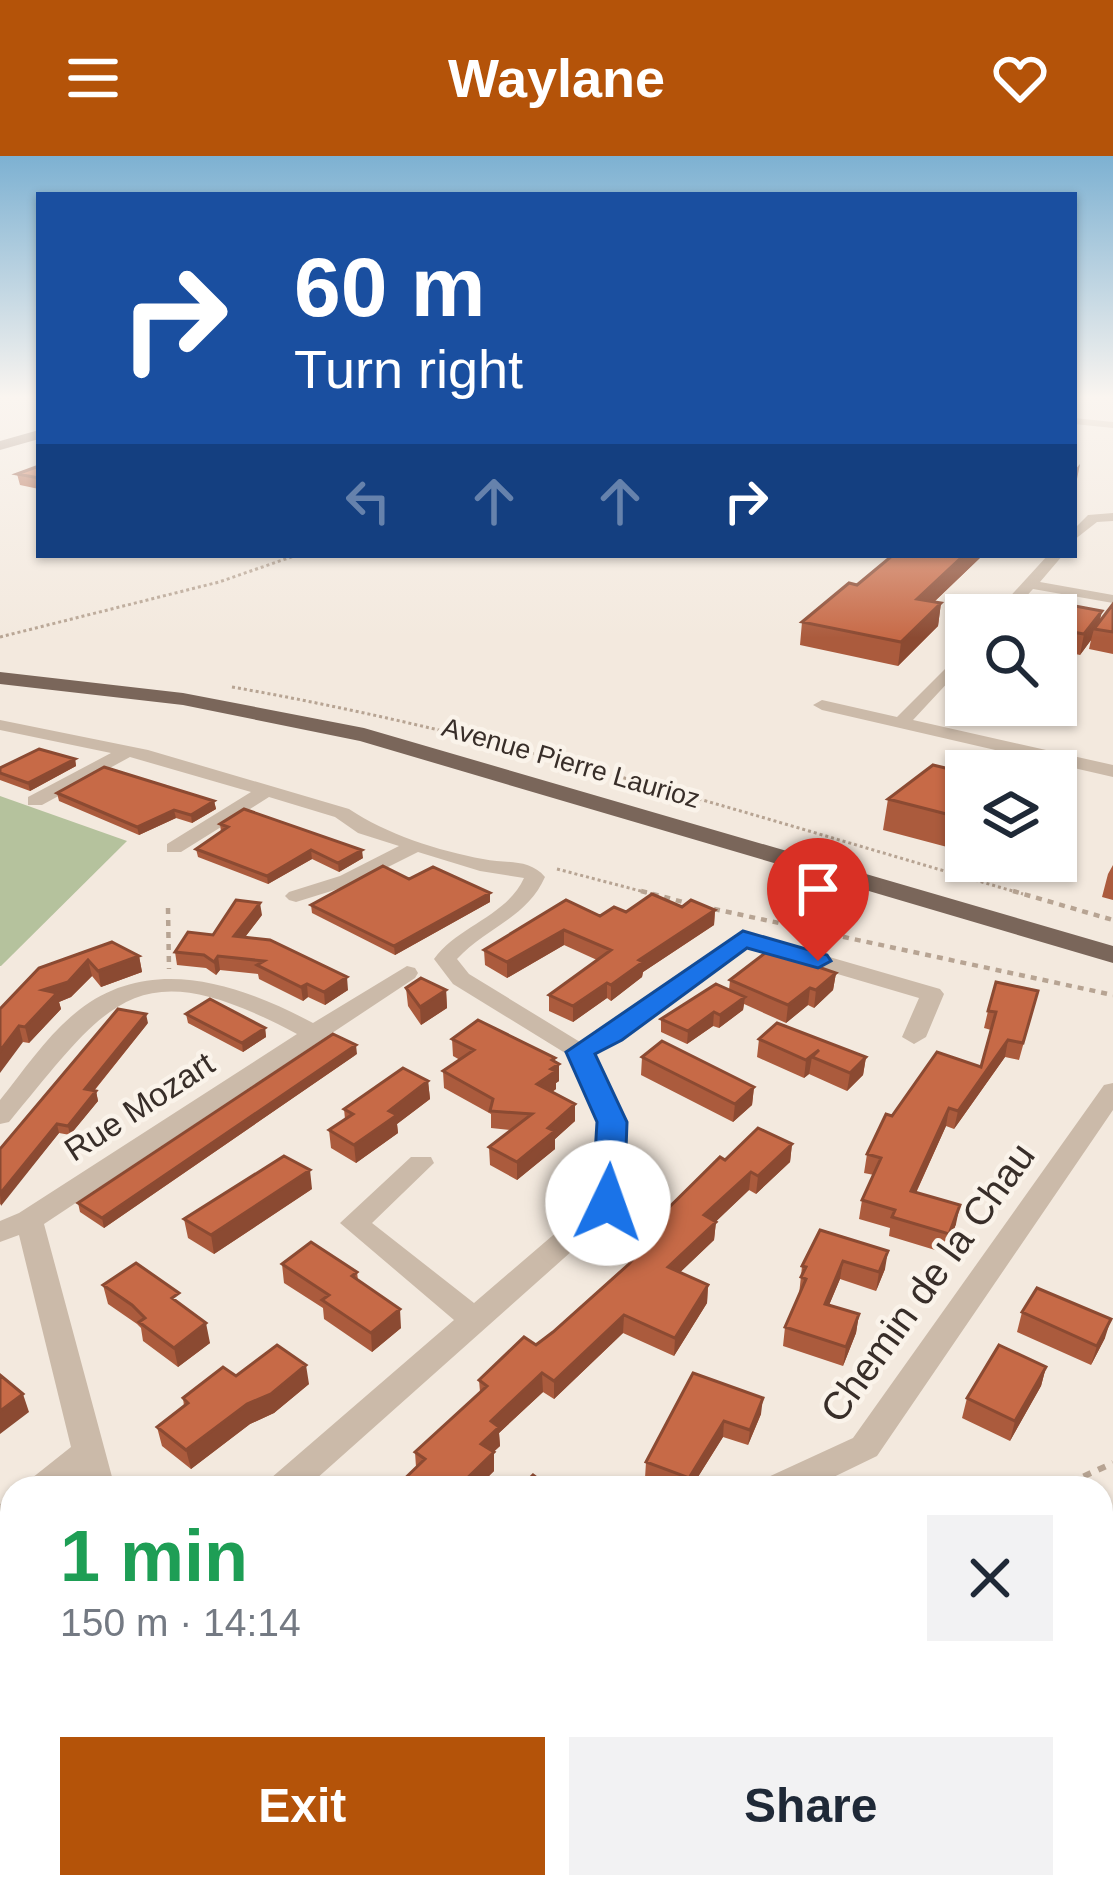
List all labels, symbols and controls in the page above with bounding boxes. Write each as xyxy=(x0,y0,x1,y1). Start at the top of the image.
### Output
icon: menu xyxy=(60,45,126,111)
icon: heart xyxy=(987,45,1053,111)
text: Waylane xyxy=(448,48,665,108)
icon: right xyxy=(96,240,252,396)
text: 60 m xyxy=(294,240,485,334)
text: Turn right xyxy=(294,339,523,399)
icon: left xyxy=(335,468,401,534)
icon: ahead xyxy=(461,468,527,534)
icon: ahead xyxy=(587,468,653,534)
icon: right xyxy=(713,468,779,534)
map controls xyxy=(945,594,1077,882)
button: search xyxy=(945,594,1077,726)
street label: Avenue Pierre Laurioz xyxy=(439,712,703,814)
button: layers xyxy=(945,750,1077,882)
pin xyxy=(767,838,869,961)
icon: arrive xyxy=(785,856,851,922)
street label: Rue Mozart xyxy=(58,1044,221,1168)
street label: Chemin de la Chau xyxy=(812,1135,1043,1430)
position arrow xyxy=(545,1140,671,1266)
button: close xyxy=(927,1515,1053,1641)
text: 1 min xyxy=(60,1516,248,1596)
text: 150 m · 14:14 xyxy=(60,1601,301,1644)
button: Exit xyxy=(60,1737,545,1875)
button: Share xyxy=(569,1737,1053,1875)

